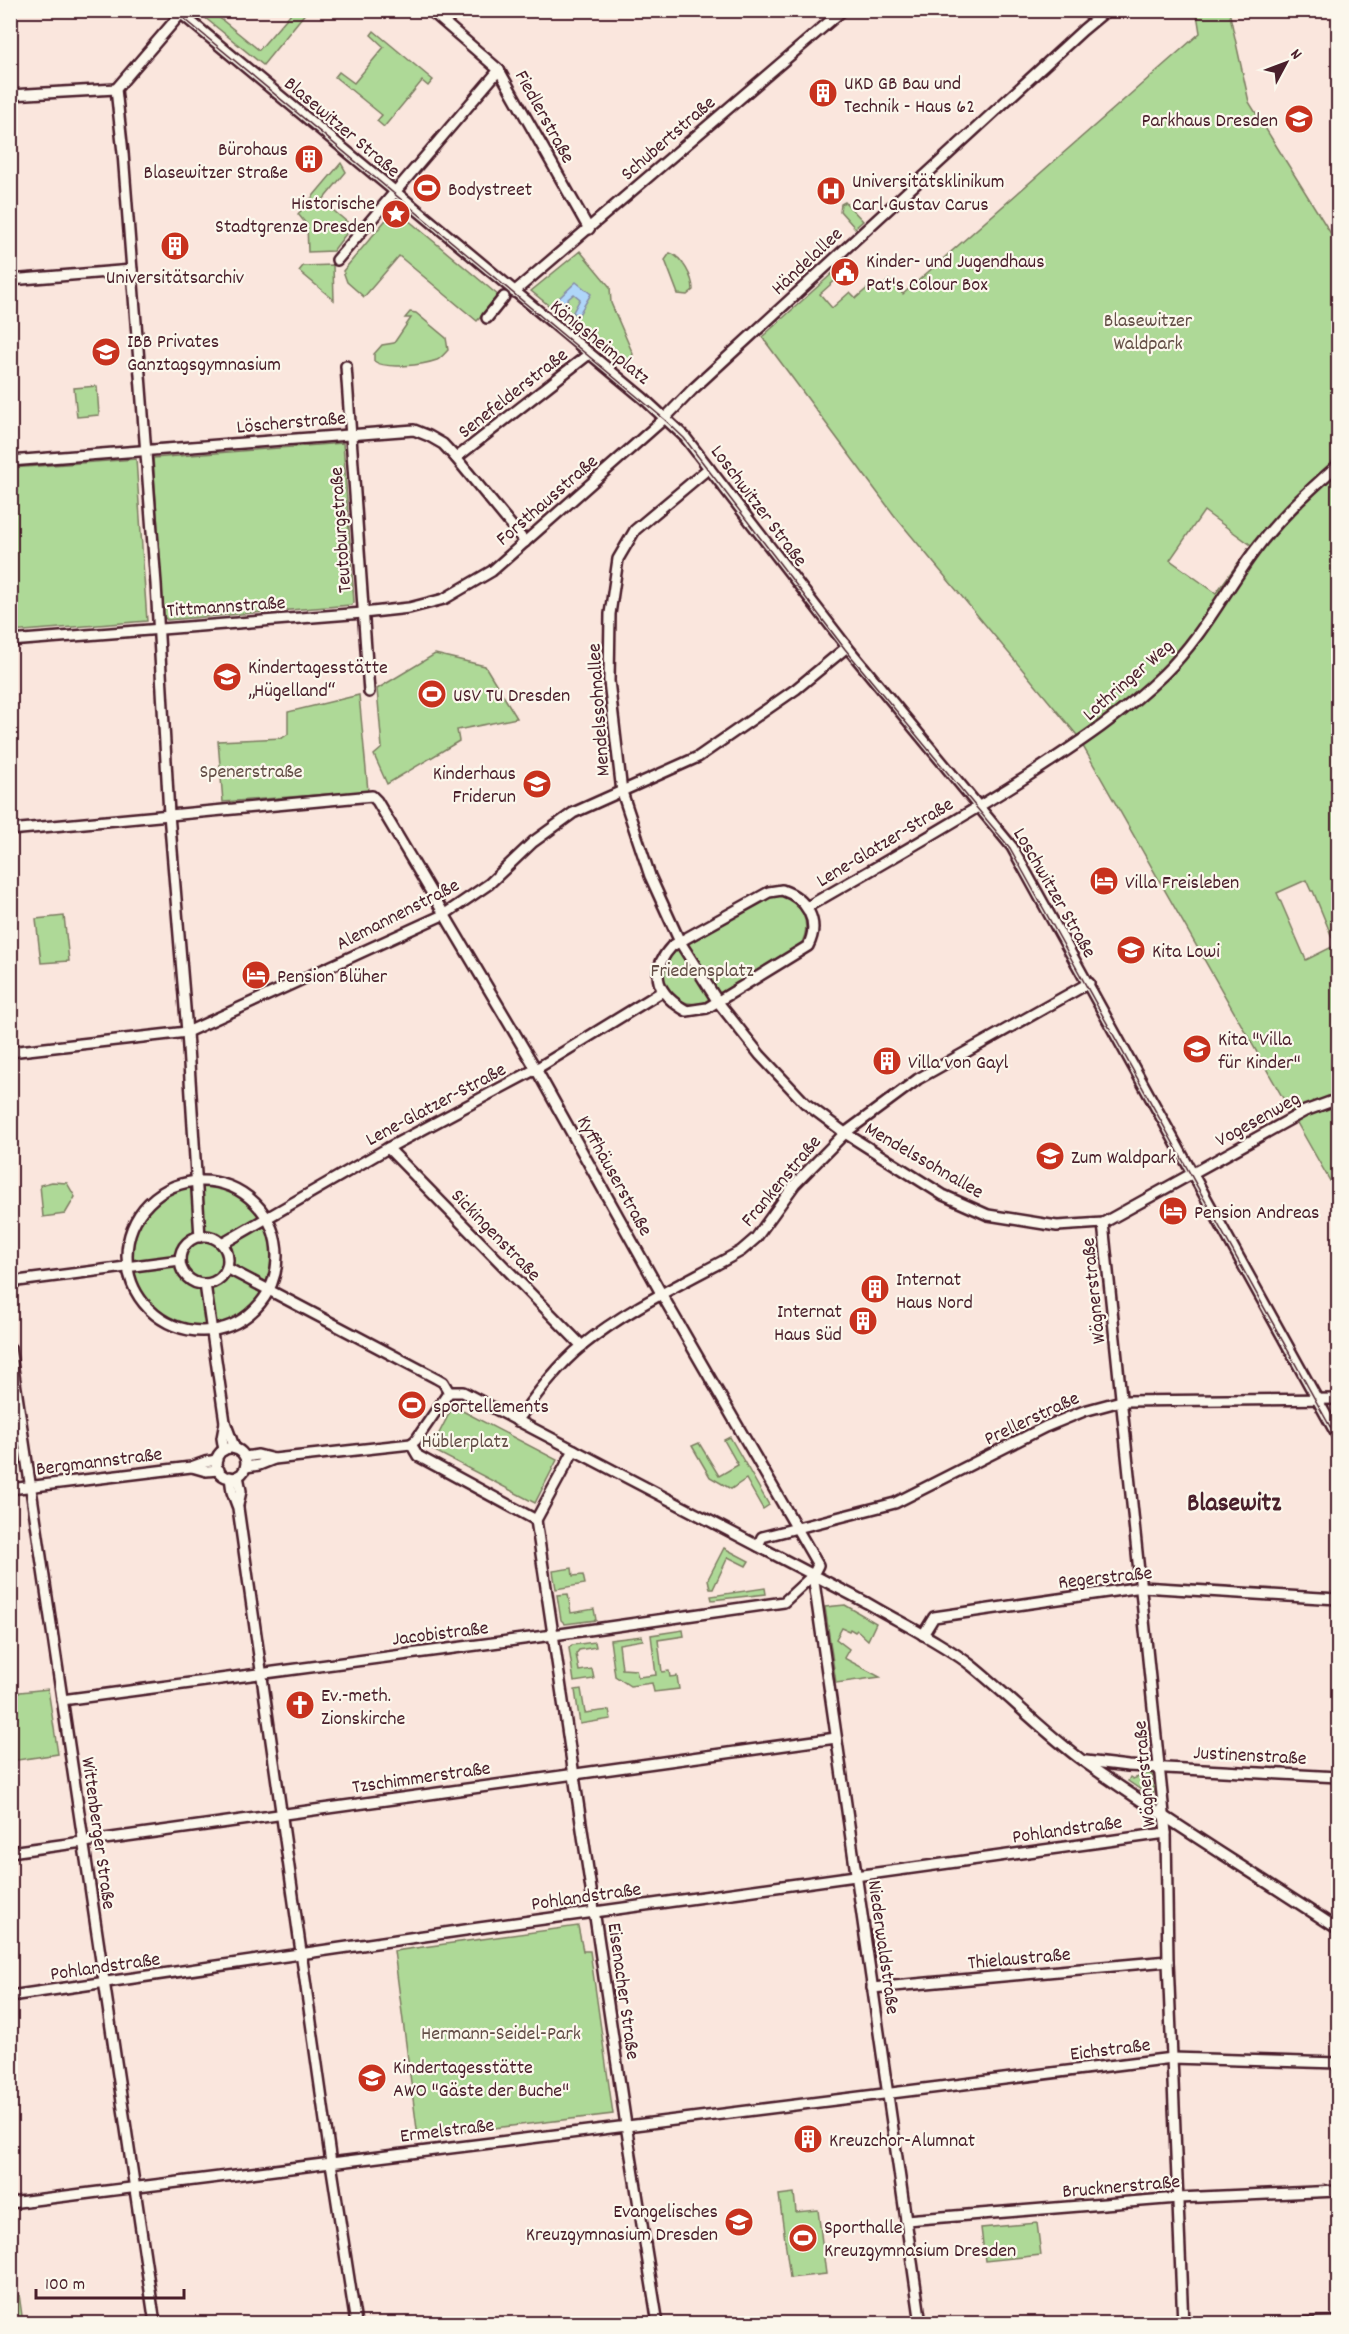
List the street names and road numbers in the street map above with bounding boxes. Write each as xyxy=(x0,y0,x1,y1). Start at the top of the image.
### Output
street label: Fiedlerstraße xyxy=(506,66,581,169)
street label: Blasewitzer Straße xyxy=(277,71,406,186)
street label: Schubertstraße xyxy=(615,90,723,188)
street label: Händelallee xyxy=(766,222,850,303)
street label: Königsheimplatz xyxy=(543,294,656,393)
street label: Senefelderstraße xyxy=(453,342,575,446)
street label: Löscherstraße xyxy=(235,405,347,443)
street label: Loschwitzer Straße xyxy=(702,440,813,574)
street label: Forsthausstraße xyxy=(491,449,605,554)
street label: Teutoburgstraße xyxy=(324,466,360,594)
street label: Tittmannstraße xyxy=(166,590,287,626)
street label: Lothringer Weg xyxy=(1077,634,1181,729)
street label: Mendelssohnallee xyxy=(581,642,619,777)
street label: Lene-Glatzer-Straße xyxy=(812,791,960,896)
street label: Loschwitzer Straße xyxy=(1005,823,1102,964)
street label: Alemannenstraße xyxy=(332,872,465,959)
street label: Lene-Glatzer-Straße xyxy=(361,1057,512,1155)
street label: Vogesenweg xyxy=(1211,1086,1306,1155)
street label: Kyffhäuserstraße xyxy=(569,1111,658,1242)
street label: Mendelssohnallee xyxy=(859,1116,988,1207)
street label: Frankenstraße xyxy=(736,1130,829,1234)
street label: Sickingenstraße xyxy=(443,1183,546,1289)
street label: Wägnerstraße xyxy=(1075,1236,1114,1345)
street label: Prellerstraße xyxy=(980,1385,1085,1454)
street label: Bergmannstraße xyxy=(35,1441,164,1485)
street label: Regerstraße xyxy=(1057,1560,1154,1598)
street label: Jacobistraße xyxy=(391,1615,490,1655)
street label: Wägnerstraße xyxy=(1127,1719,1165,1828)
street label: Justinenstraße xyxy=(1192,1740,1307,1774)
street label: Wittenberger Straße xyxy=(72,1755,122,1912)
street label: Tzschimmerstraße xyxy=(350,1755,493,1803)
street label: Pohlandstraße xyxy=(1011,1809,1124,1853)
street label: Pohlandstraße xyxy=(530,1876,643,1920)
street label: Niederwaldstraße xyxy=(859,1879,905,2017)
street label: Eisenacher Straße xyxy=(599,1921,646,2062)
street label: Thielaustraße xyxy=(967,1942,1072,1978)
street label: Pohlandstraße xyxy=(49,1946,162,1990)
street label: Eichstraße xyxy=(1069,2032,1152,2070)
street label: Ermelstraße xyxy=(399,2112,496,2152)
street label: Brucknerstraße xyxy=(1061,2169,1182,2207)

